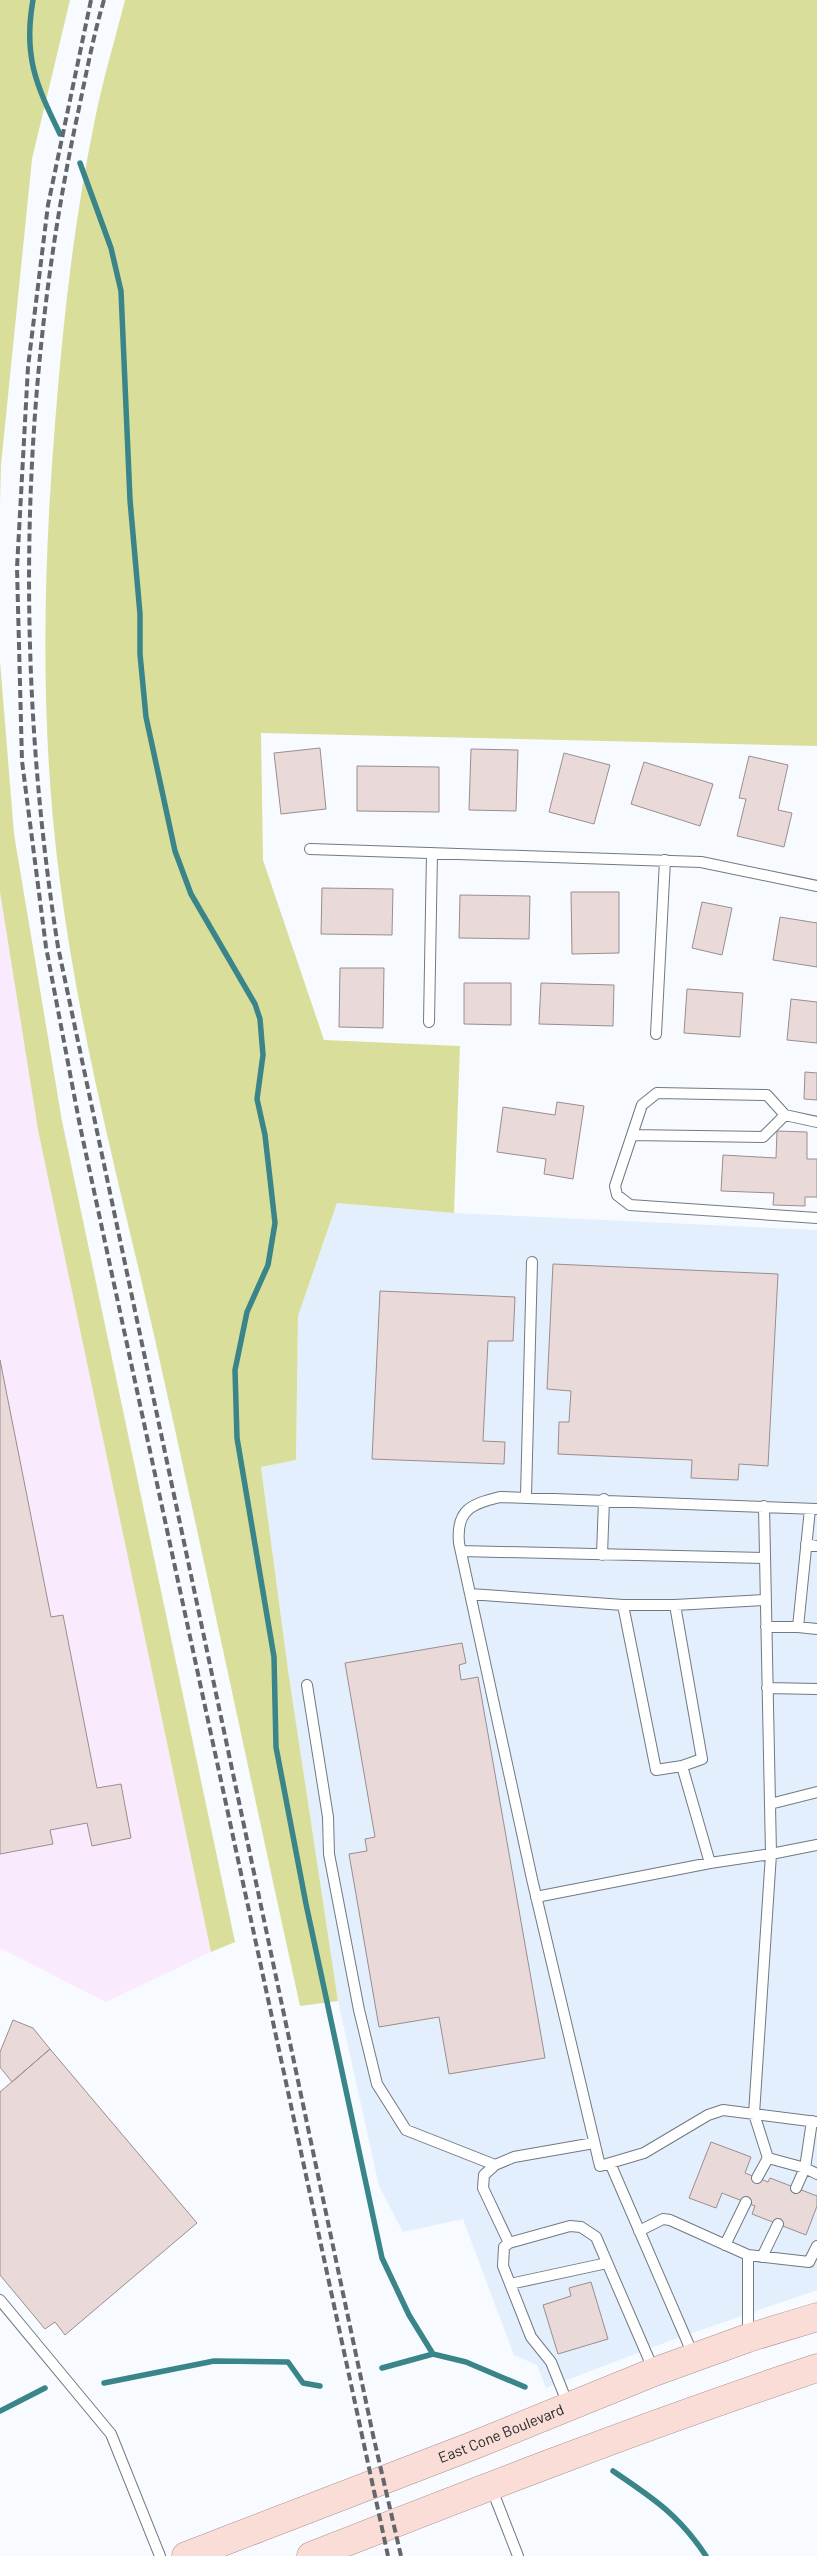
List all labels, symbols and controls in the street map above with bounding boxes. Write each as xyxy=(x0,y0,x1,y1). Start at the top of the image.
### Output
street label: East Cone Boulevard xyxy=(435,2400,566,2466)

